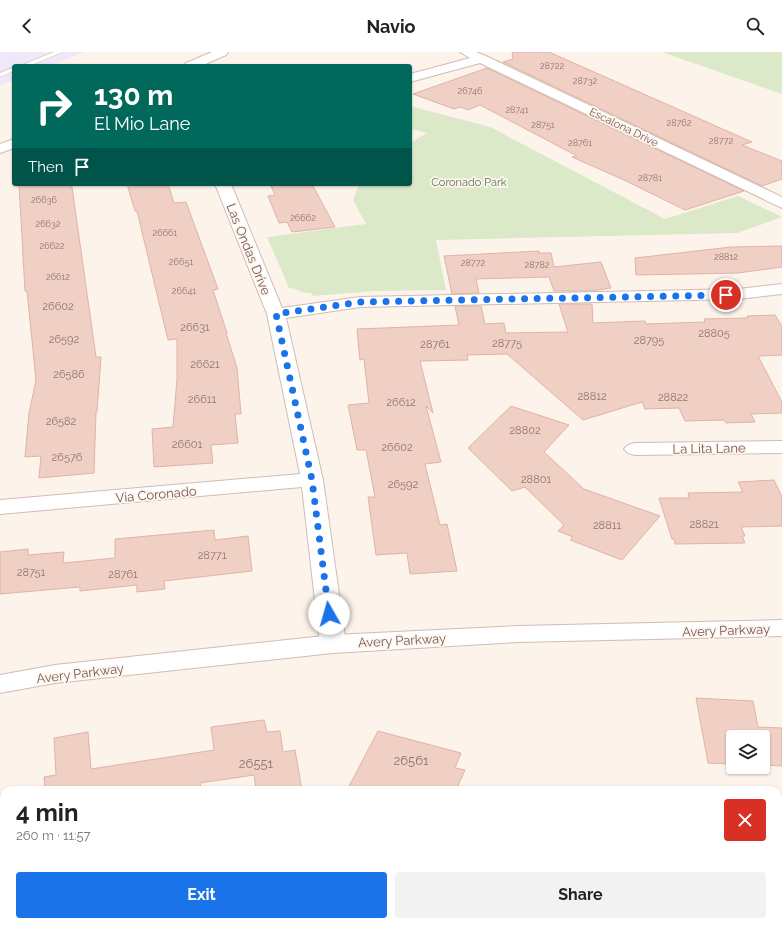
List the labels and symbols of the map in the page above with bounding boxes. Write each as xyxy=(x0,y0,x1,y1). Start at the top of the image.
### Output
house number: 28722 xyxy=(540,61,564,71)
house number: 28732 xyxy=(573,76,597,86)
house number: 26746 xyxy=(458,86,483,96)
house number: 28741 xyxy=(505,105,529,115)
street label: Escalona Drive xyxy=(587,105,661,150)
house number: 28762 xyxy=(667,118,692,128)
house number: 28751 xyxy=(531,120,555,130)
house number: 28772 xyxy=(709,136,733,146)
house number: 28761 xyxy=(568,138,592,148)
house number: 28781 xyxy=(638,173,662,183)
park label: Coronado Park xyxy=(431,176,507,189)
house number: 26636 xyxy=(31,195,57,205)
street label: Las Ondas Drive xyxy=(223,201,274,297)
house number: 26662 xyxy=(290,213,316,223)
house number: 26632 xyxy=(35,219,61,229)
house number: 26661 xyxy=(153,228,178,238)
house number: 26622 xyxy=(40,241,65,251)
house number: 28812 xyxy=(714,252,738,262)
house number: 26651 xyxy=(169,257,193,267)
house number: 28772 xyxy=(461,258,485,268)
house number: 28782 xyxy=(525,260,550,270)
house number: 26612 xyxy=(46,272,70,282)
pin xyxy=(709,278,743,312)
house number: 26641 xyxy=(172,286,196,296)
house number: 26602 xyxy=(42,300,74,313)
house number: 26631 xyxy=(180,321,210,334)
house number: 28805 xyxy=(698,327,730,340)
house number: 26592 xyxy=(49,333,80,346)
house number: 28795 xyxy=(634,334,664,347)
house number: 28775 xyxy=(492,337,522,350)
house number: 28761 xyxy=(420,338,450,351)
house number: 26621 xyxy=(190,358,220,371)
house number: 26586 xyxy=(53,368,85,381)
house number: 28812 xyxy=(577,390,607,403)
house number: 28822 xyxy=(658,391,688,404)
house number: 26611 xyxy=(188,393,216,406)
house number: 26612 xyxy=(386,396,416,409)
house number: 26582 xyxy=(46,415,77,428)
house number: 28802 xyxy=(509,424,541,437)
house number: 26601 xyxy=(172,438,203,451)
street label: La Lita Lane xyxy=(672,440,746,457)
house number: 26602 xyxy=(381,441,413,454)
house number: 26576 xyxy=(52,451,83,464)
house number: 28801 xyxy=(521,473,551,486)
house number: 26592 xyxy=(388,478,419,491)
street label: Via Coronado xyxy=(115,483,197,506)
house number: 28821 xyxy=(689,518,719,531)
house number: 28811 xyxy=(593,519,621,532)
house number: 28771 xyxy=(198,549,227,562)
house number: 28751 xyxy=(17,566,46,579)
house number: 28761 xyxy=(108,568,138,581)
position arrow xyxy=(308,593,350,635)
street label: Avery Parkway xyxy=(682,621,770,640)
street label: Avery Parkway xyxy=(358,631,446,650)
street label: Avery Parkway xyxy=(35,661,125,686)
house number: 26561 xyxy=(393,753,429,768)
house number: 26551 xyxy=(239,756,274,771)

